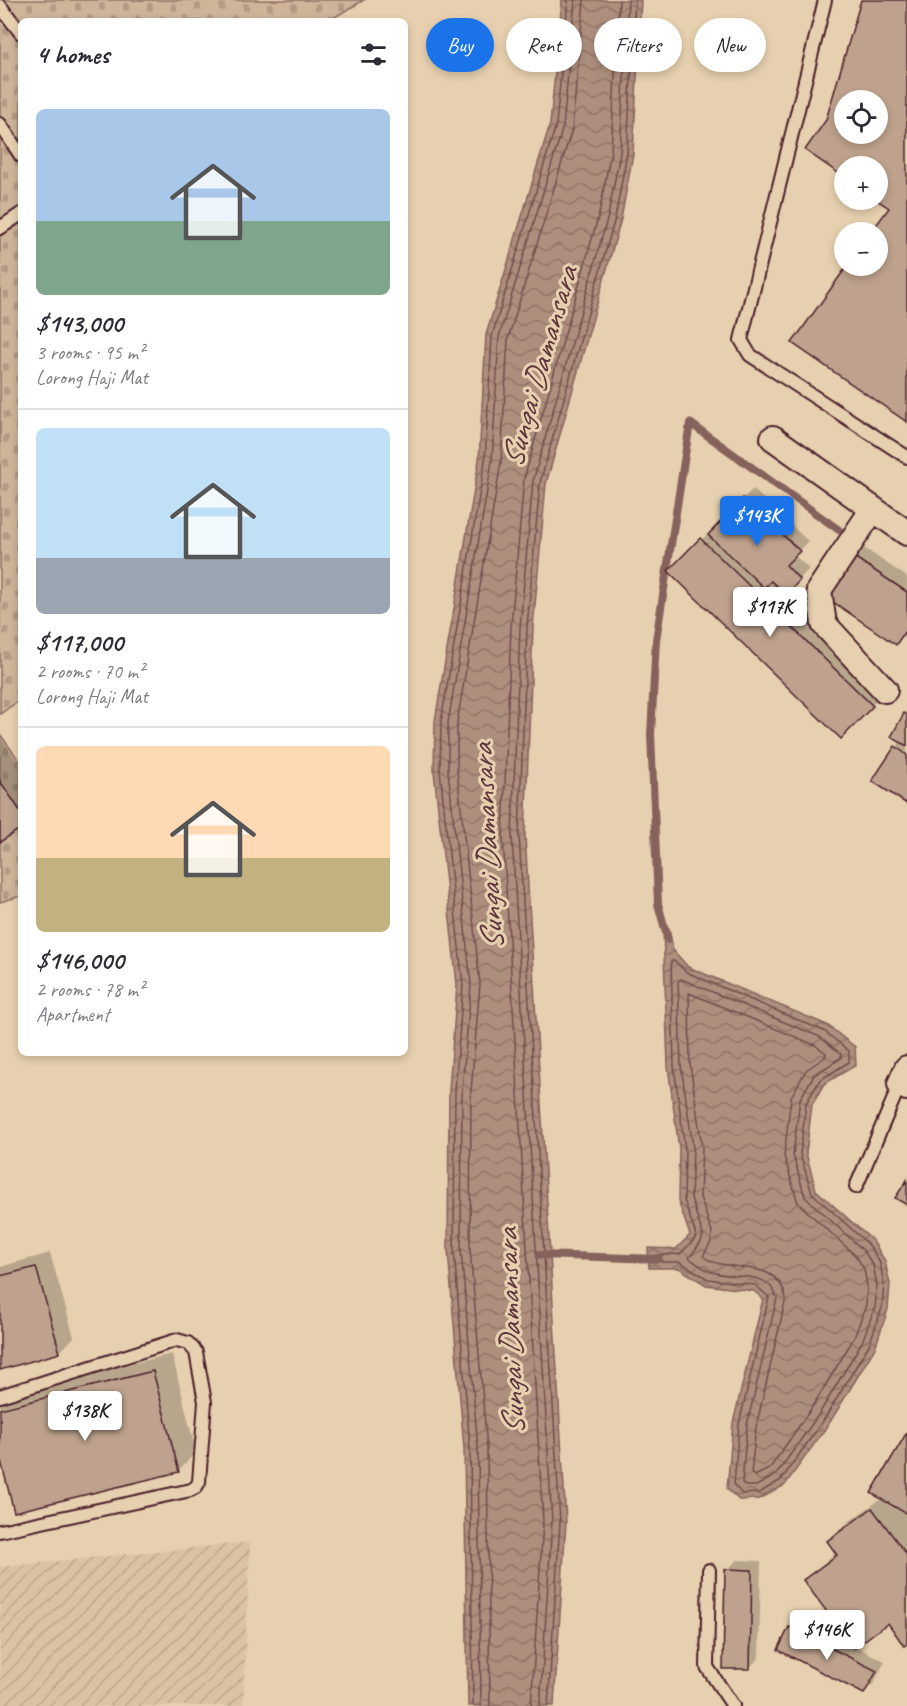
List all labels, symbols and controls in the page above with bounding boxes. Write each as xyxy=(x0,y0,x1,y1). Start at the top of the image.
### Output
chip: Buy xyxy=(426,18,494,72)
chip: Rent xyxy=(506,18,582,72)
chip: Filters xyxy=(594,18,682,72)
chip: New xyxy=(694,18,766,72)
text: 4 homes xyxy=(36,38,109,71)
icon: filters xyxy=(357,38,390,71)
map controls xyxy=(834,90,888,276)
button: locate xyxy=(834,90,888,144)
icon: home xyxy=(159,148,267,256)
button: + xyxy=(834,156,888,210)
button: − xyxy=(834,222,888,276)
water label: Sungai Damansara xyxy=(491,259,588,472)
text: $143,000 xyxy=(36,307,123,340)
text: 3 rooms · 95 m² xyxy=(36,340,144,365)
text: Lorong Haji Mat xyxy=(36,365,148,390)
icon: home xyxy=(159,467,267,575)
pin: $143K xyxy=(715,496,799,547)
text: $143K xyxy=(734,503,780,528)
pin: $117K xyxy=(728,587,812,638)
text: $117K xyxy=(747,594,793,619)
text: $117,000 xyxy=(36,626,123,659)
text: 2 rooms · 70 m² xyxy=(36,659,144,684)
text: Lorong Haji Mat xyxy=(36,684,148,709)
water label: Sungai Damansara xyxy=(461,740,513,951)
icon: home xyxy=(159,785,267,893)
text: $146,000 xyxy=(36,944,124,977)
text: 2 rooms · 78 m² xyxy=(36,977,144,1002)
text: Apartment xyxy=(36,1002,109,1027)
water label: Sungai Damansara xyxy=(486,1225,534,1436)
pin: $138K xyxy=(43,1391,127,1442)
text: $138K xyxy=(62,1398,108,1423)
pin: $146K xyxy=(785,1610,869,1661)
text: $146K xyxy=(804,1617,850,1642)

